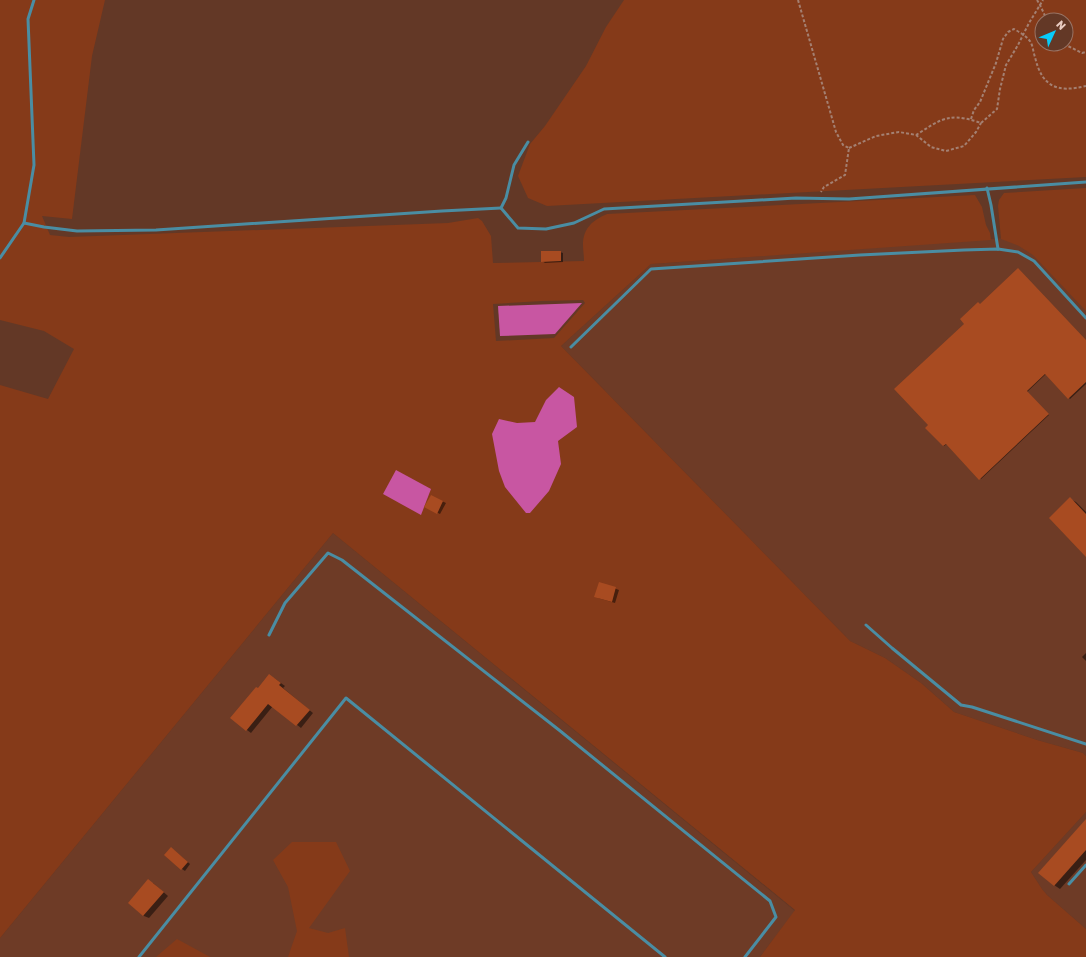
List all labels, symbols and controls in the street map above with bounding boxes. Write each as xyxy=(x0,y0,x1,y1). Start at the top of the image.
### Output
north arrow xyxy=(1034,12,1074,52)
text: N xyxy=(1053,18,1068,33)

